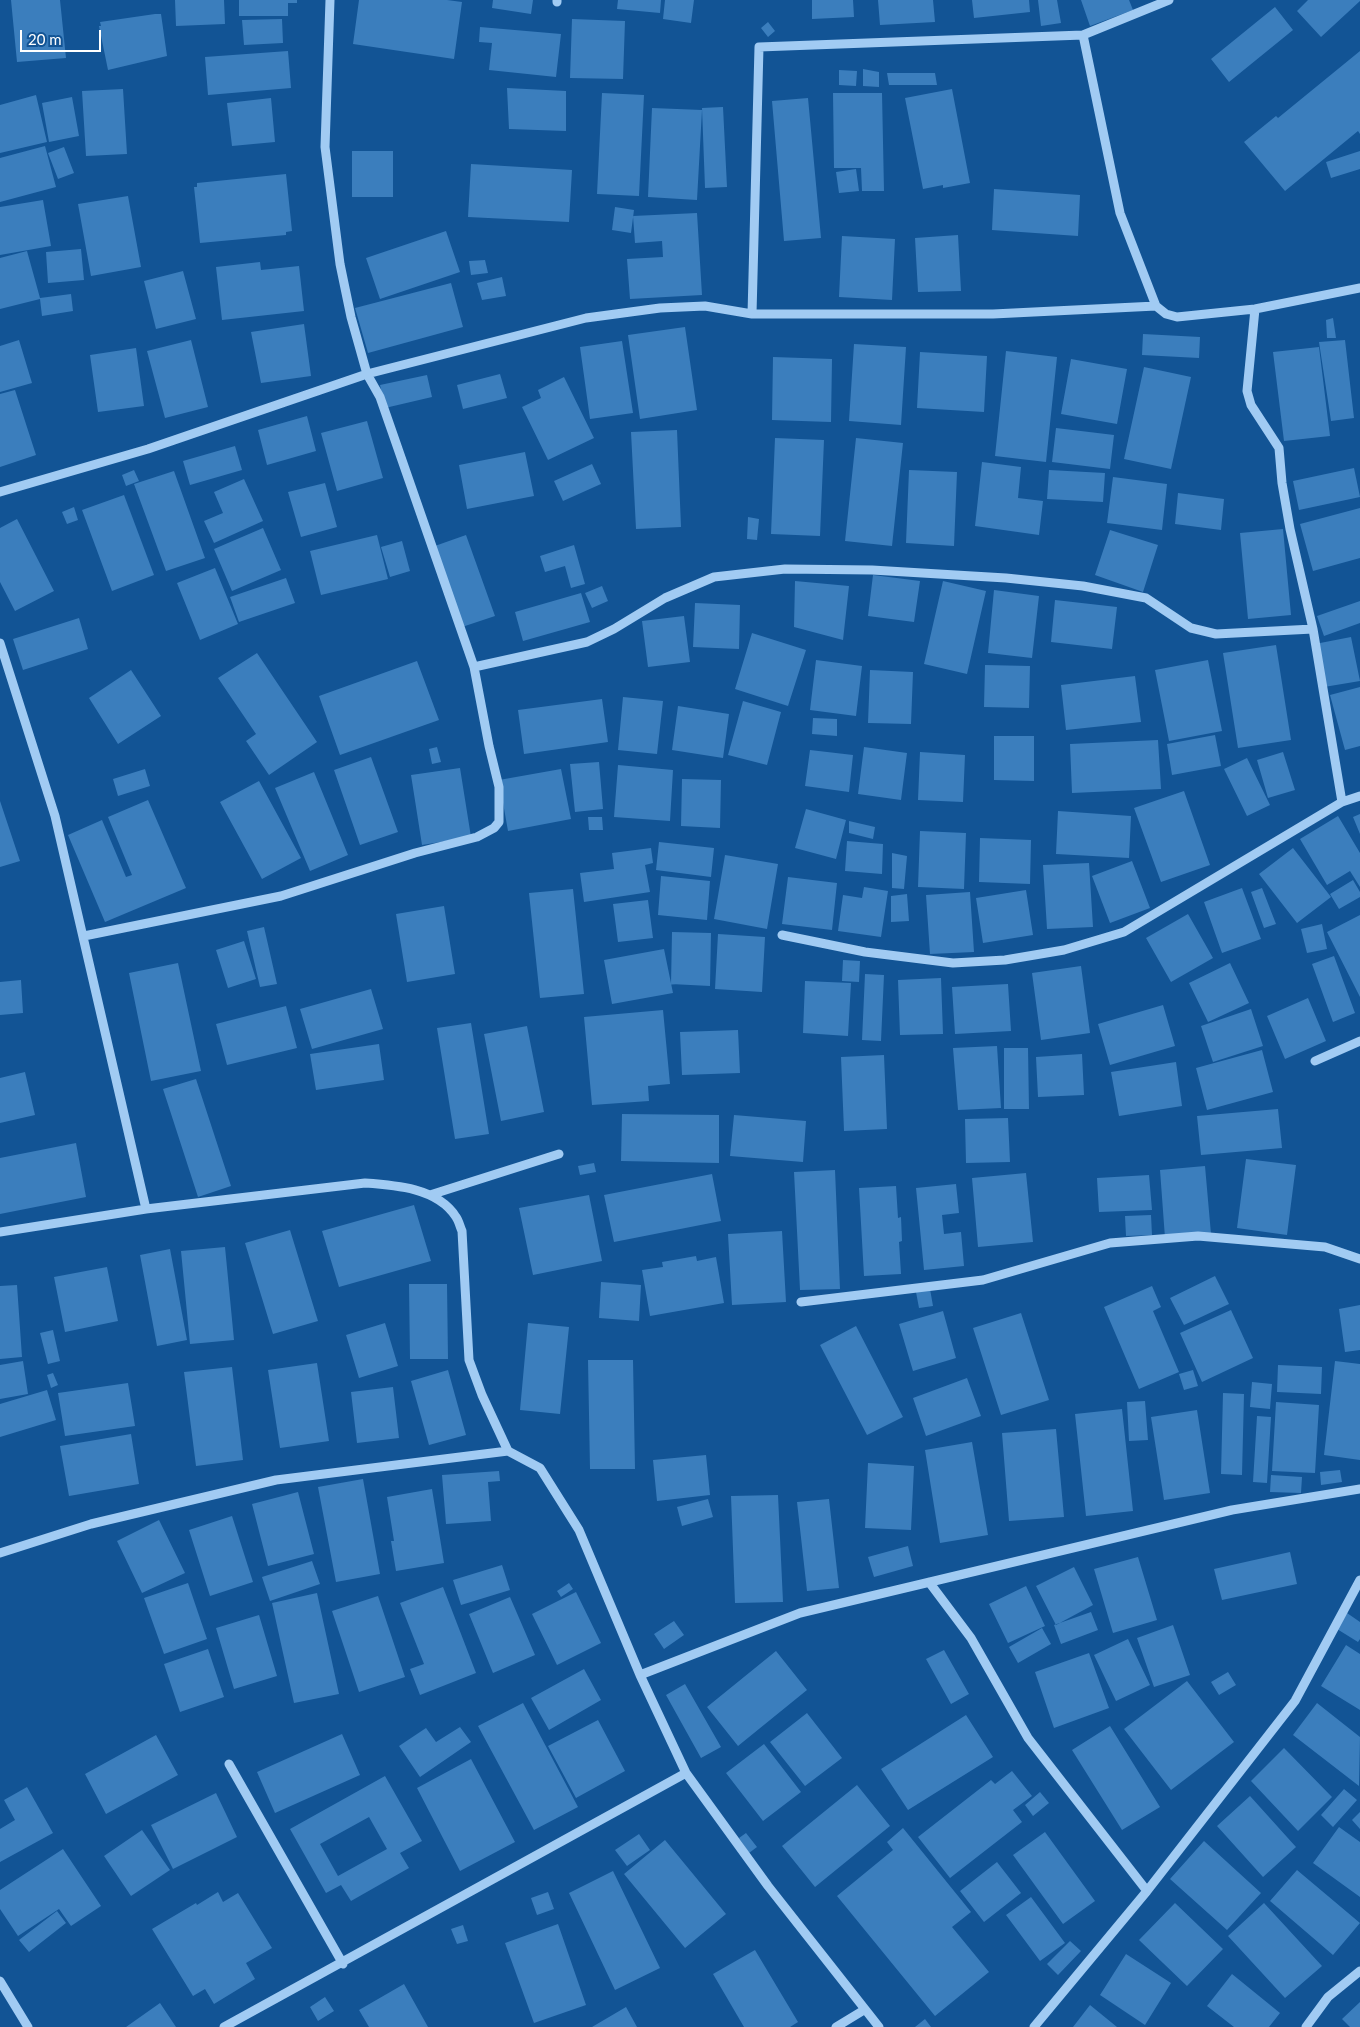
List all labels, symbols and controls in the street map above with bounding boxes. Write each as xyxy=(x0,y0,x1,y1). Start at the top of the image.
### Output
scale bar xyxy=(22,20,104,52)
text: 20 m xyxy=(28,30,62,48)

